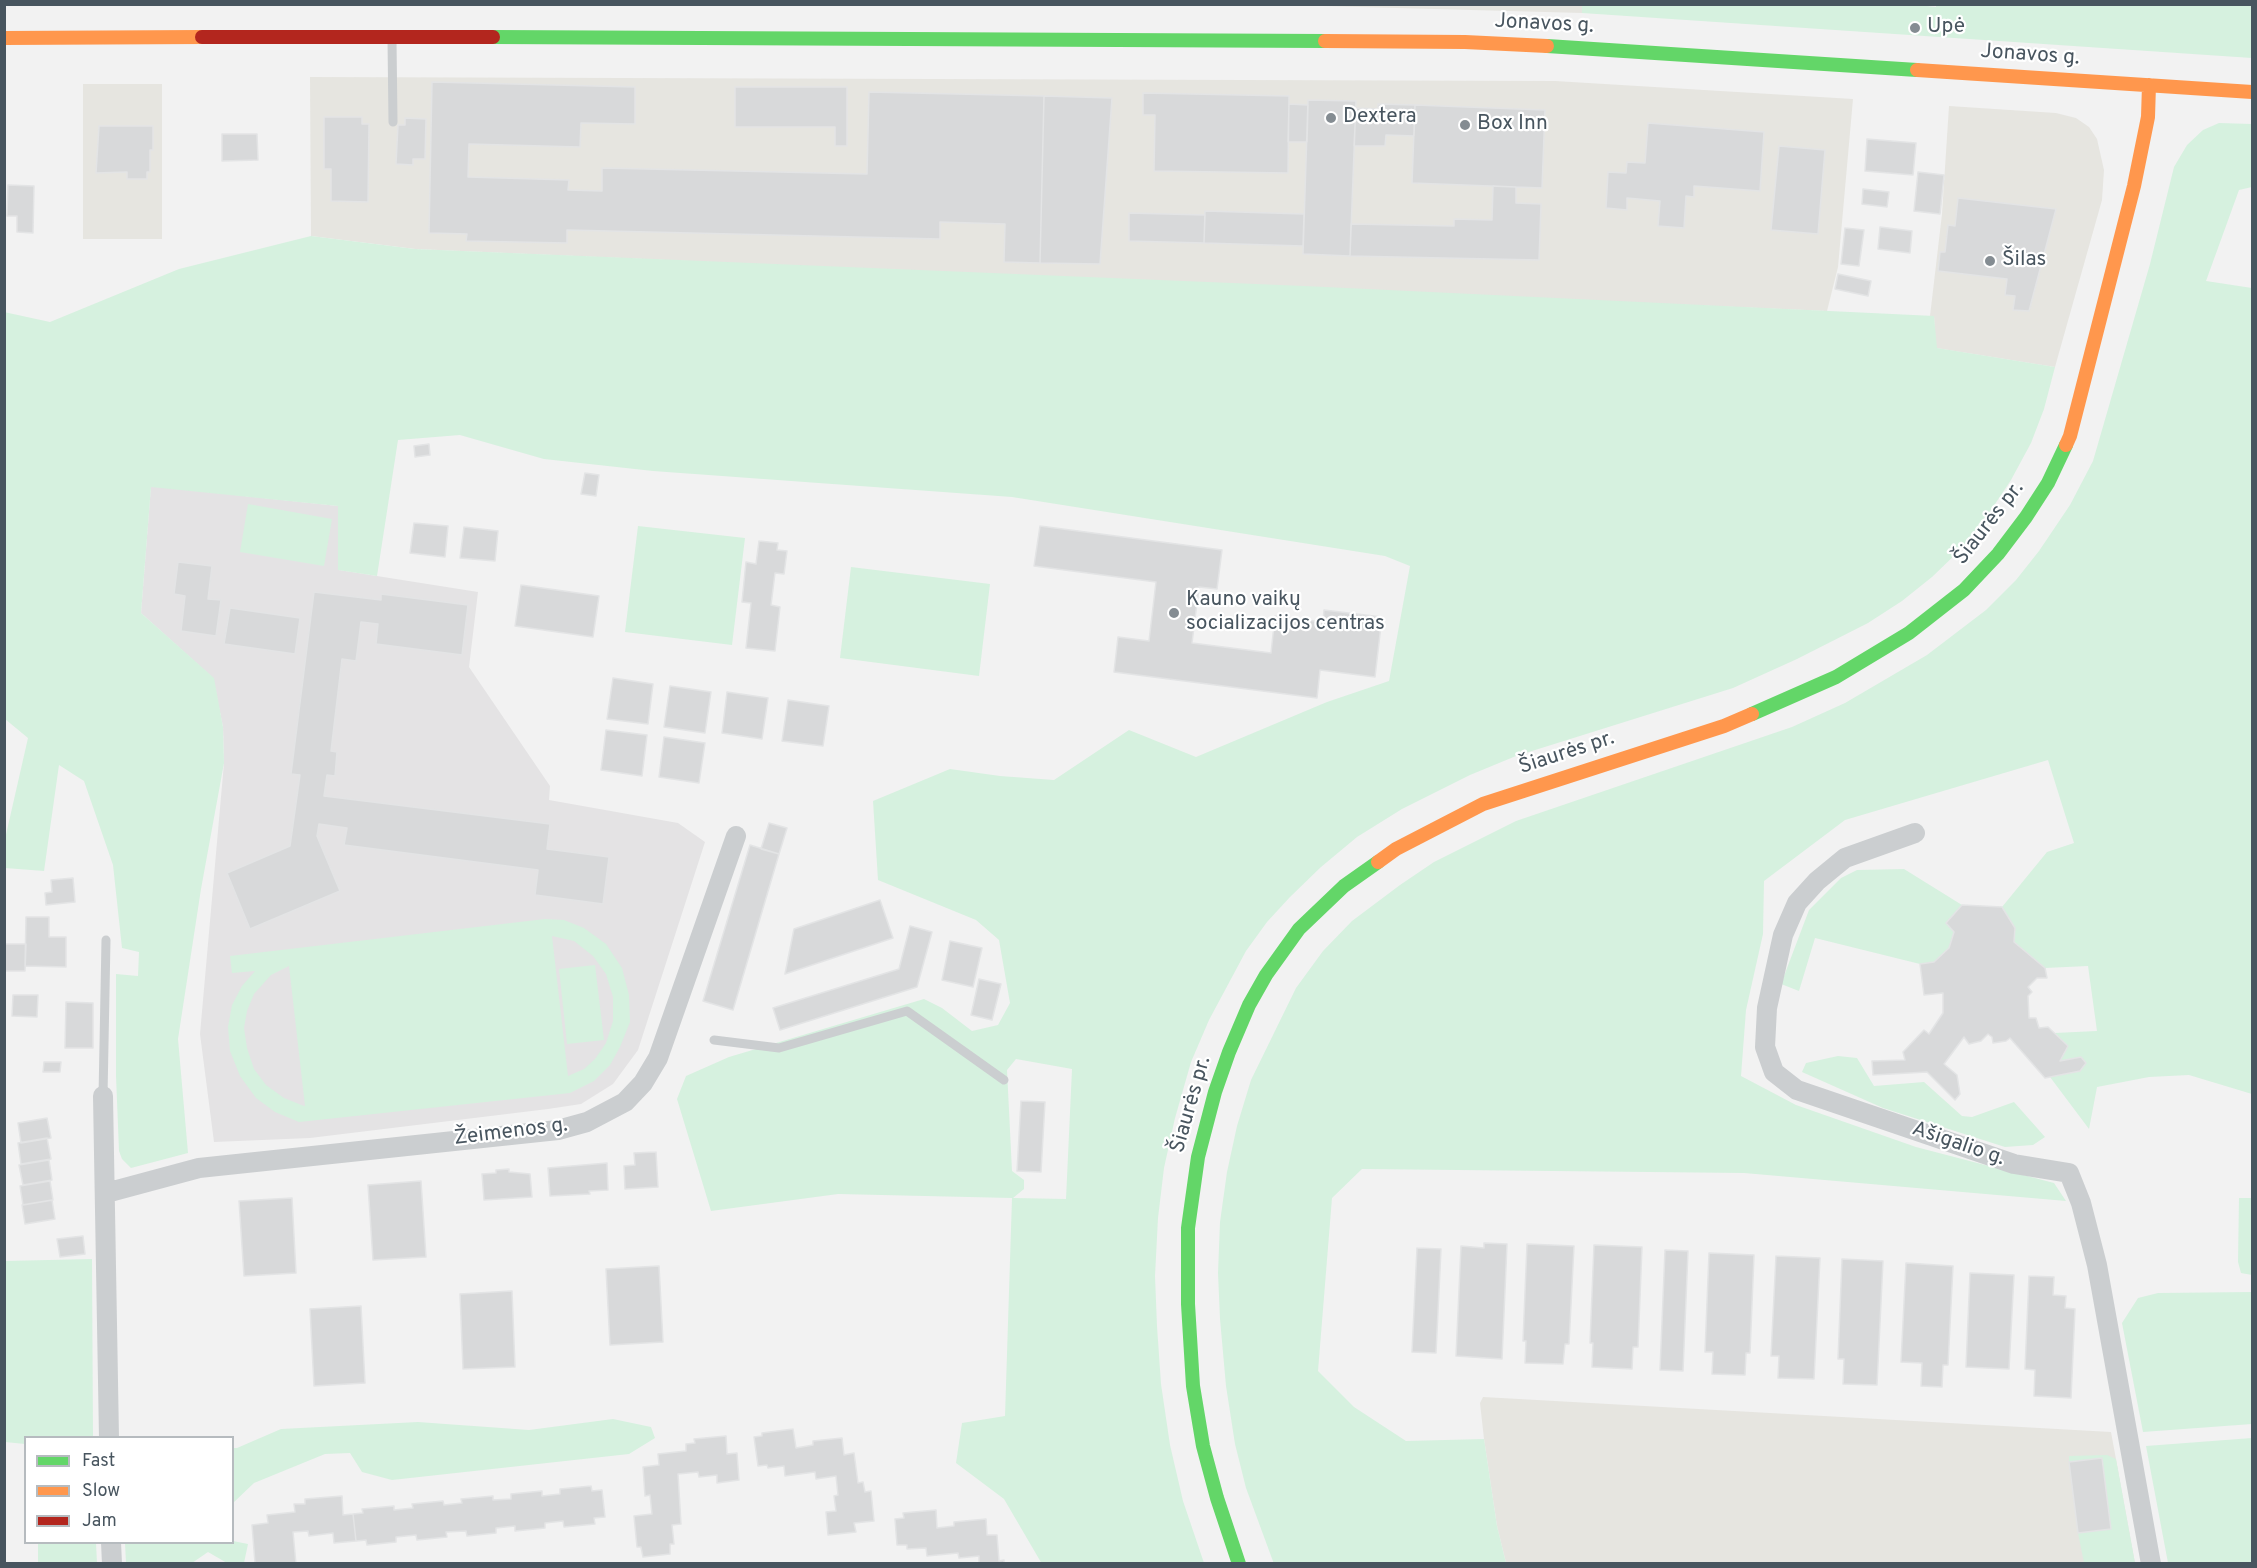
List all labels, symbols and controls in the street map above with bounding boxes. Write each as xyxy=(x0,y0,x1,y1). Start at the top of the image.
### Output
street label: Jonavos g. xyxy=(1494,10,1594,40)
place label: Upė xyxy=(1927,15,1965,41)
marker: Upė xyxy=(1908,21,1922,35)
street label: Jonavos g. xyxy=(1980,40,2080,72)
place label: Dextera xyxy=(1343,105,1416,131)
marker: Dextera xyxy=(1324,111,1338,125)
place label: Box Inn xyxy=(1477,112,1548,138)
marker: Box Inn xyxy=(1458,118,1472,132)
place label: Šilas xyxy=(2002,248,2046,274)
marker: Šilas xyxy=(1983,254,1997,268)
street label: Šiaurės pr. xyxy=(1950,477,2030,571)
place label: Kauno vaikų socializacijos centras xyxy=(1186,588,1385,638)
marker: Kauno vaikų socializacijos centras xyxy=(1167,606,1181,620)
street label: Šiaurės pr. xyxy=(1516,727,1618,781)
street label: Šiaurės pr. xyxy=(1166,1054,1218,1156)
street label: Žeimenos g. xyxy=(453,1114,569,1152)
street label: Ašigalio g. xyxy=(1908,1117,2008,1173)
legend xyxy=(24,1436,234,1544)
text: Fast xyxy=(82,1450,115,1473)
text: Slow xyxy=(82,1480,120,1503)
text: Jam xyxy=(82,1510,117,1533)

